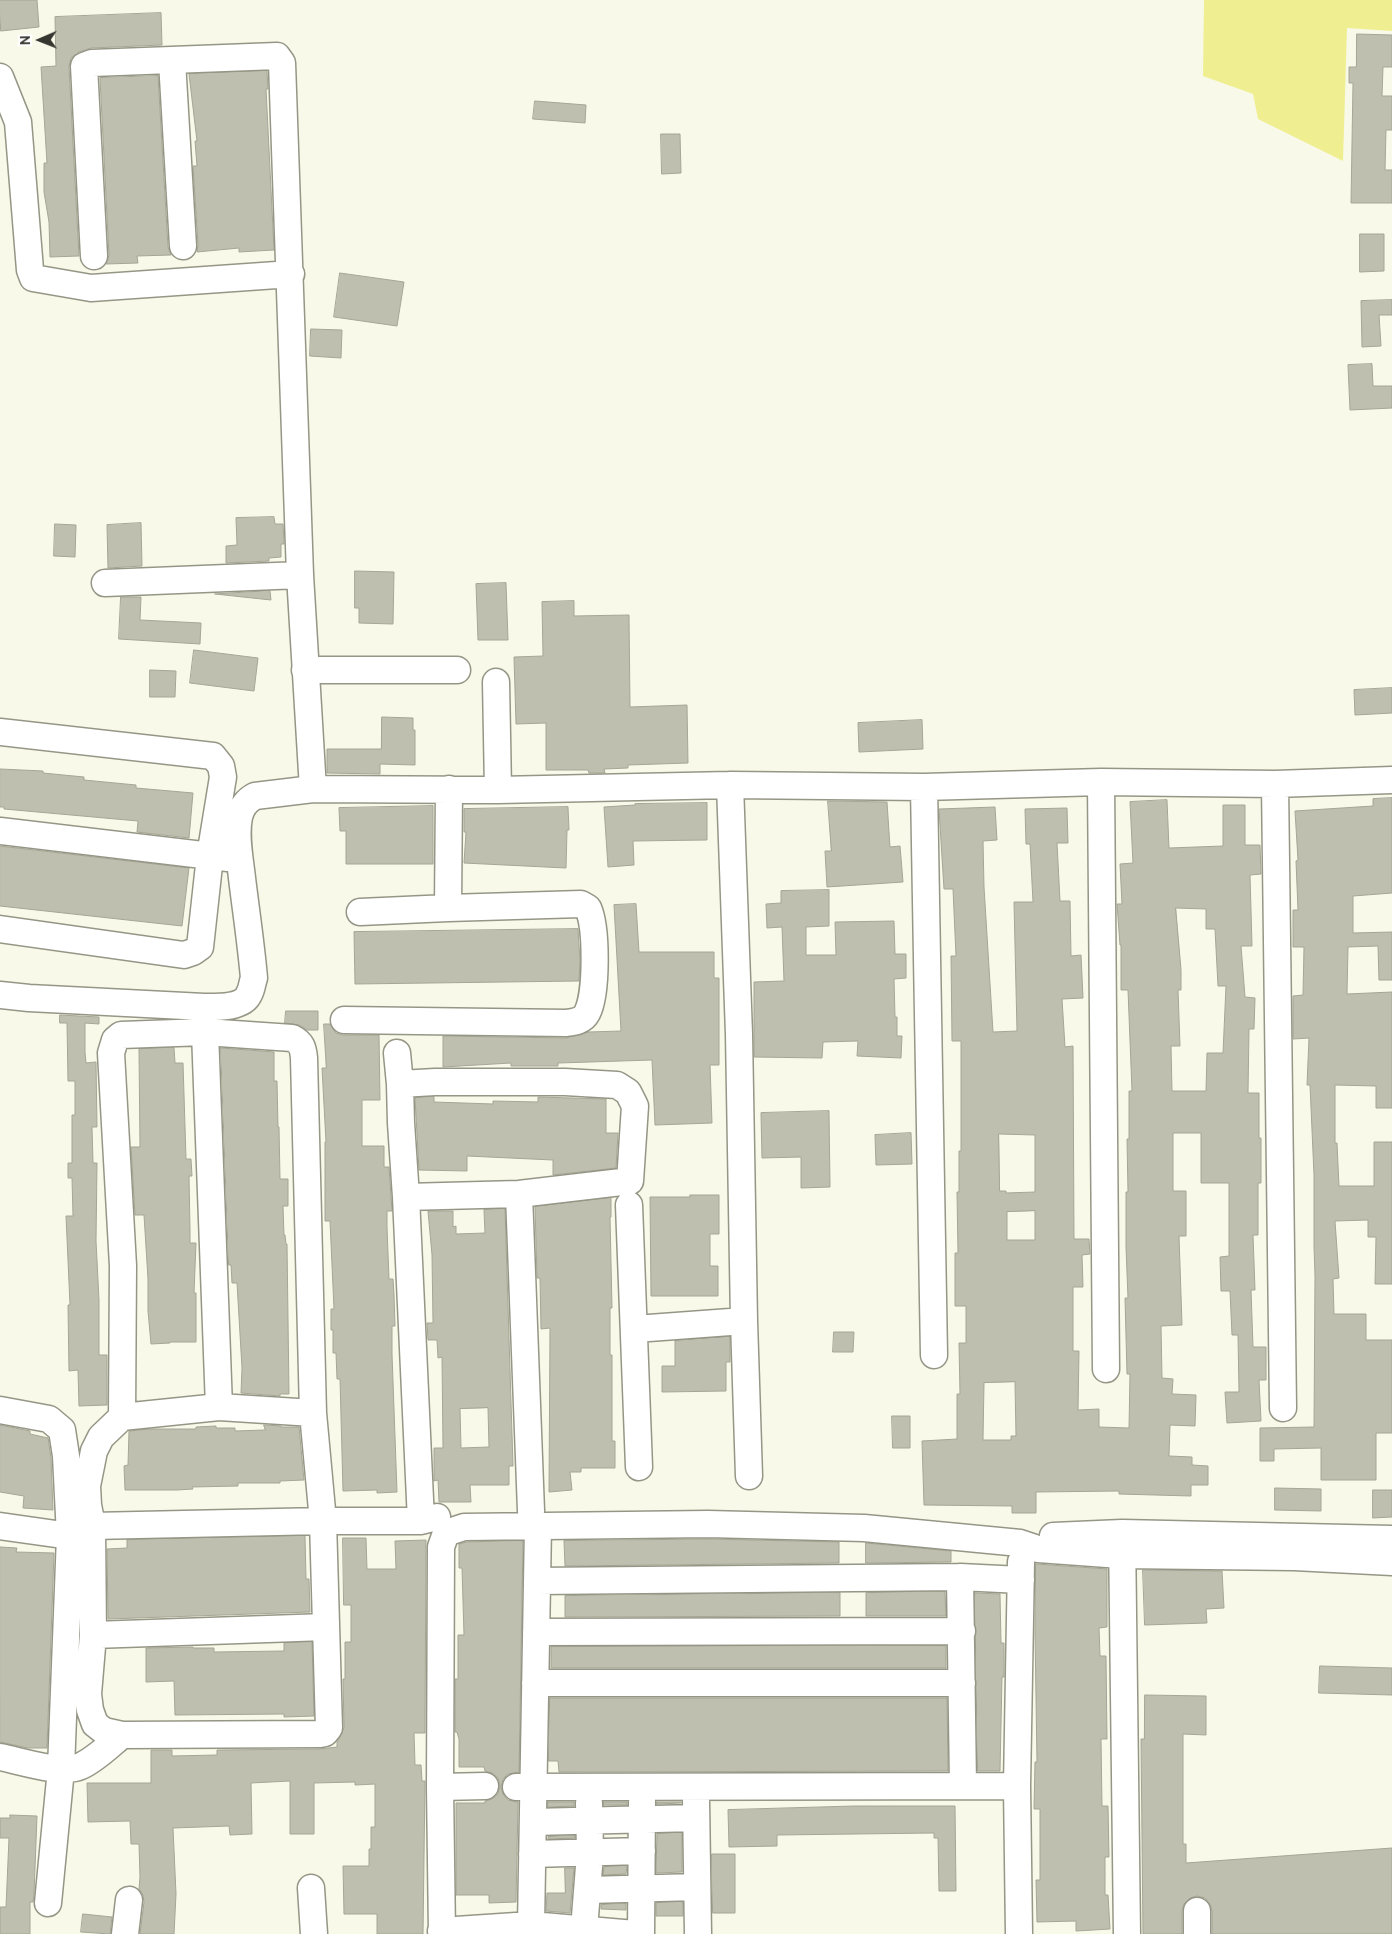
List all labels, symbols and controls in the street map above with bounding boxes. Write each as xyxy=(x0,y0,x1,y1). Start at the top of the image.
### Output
north arrow xyxy=(15,15,65,65)
text: N xyxy=(16,35,34,45)

